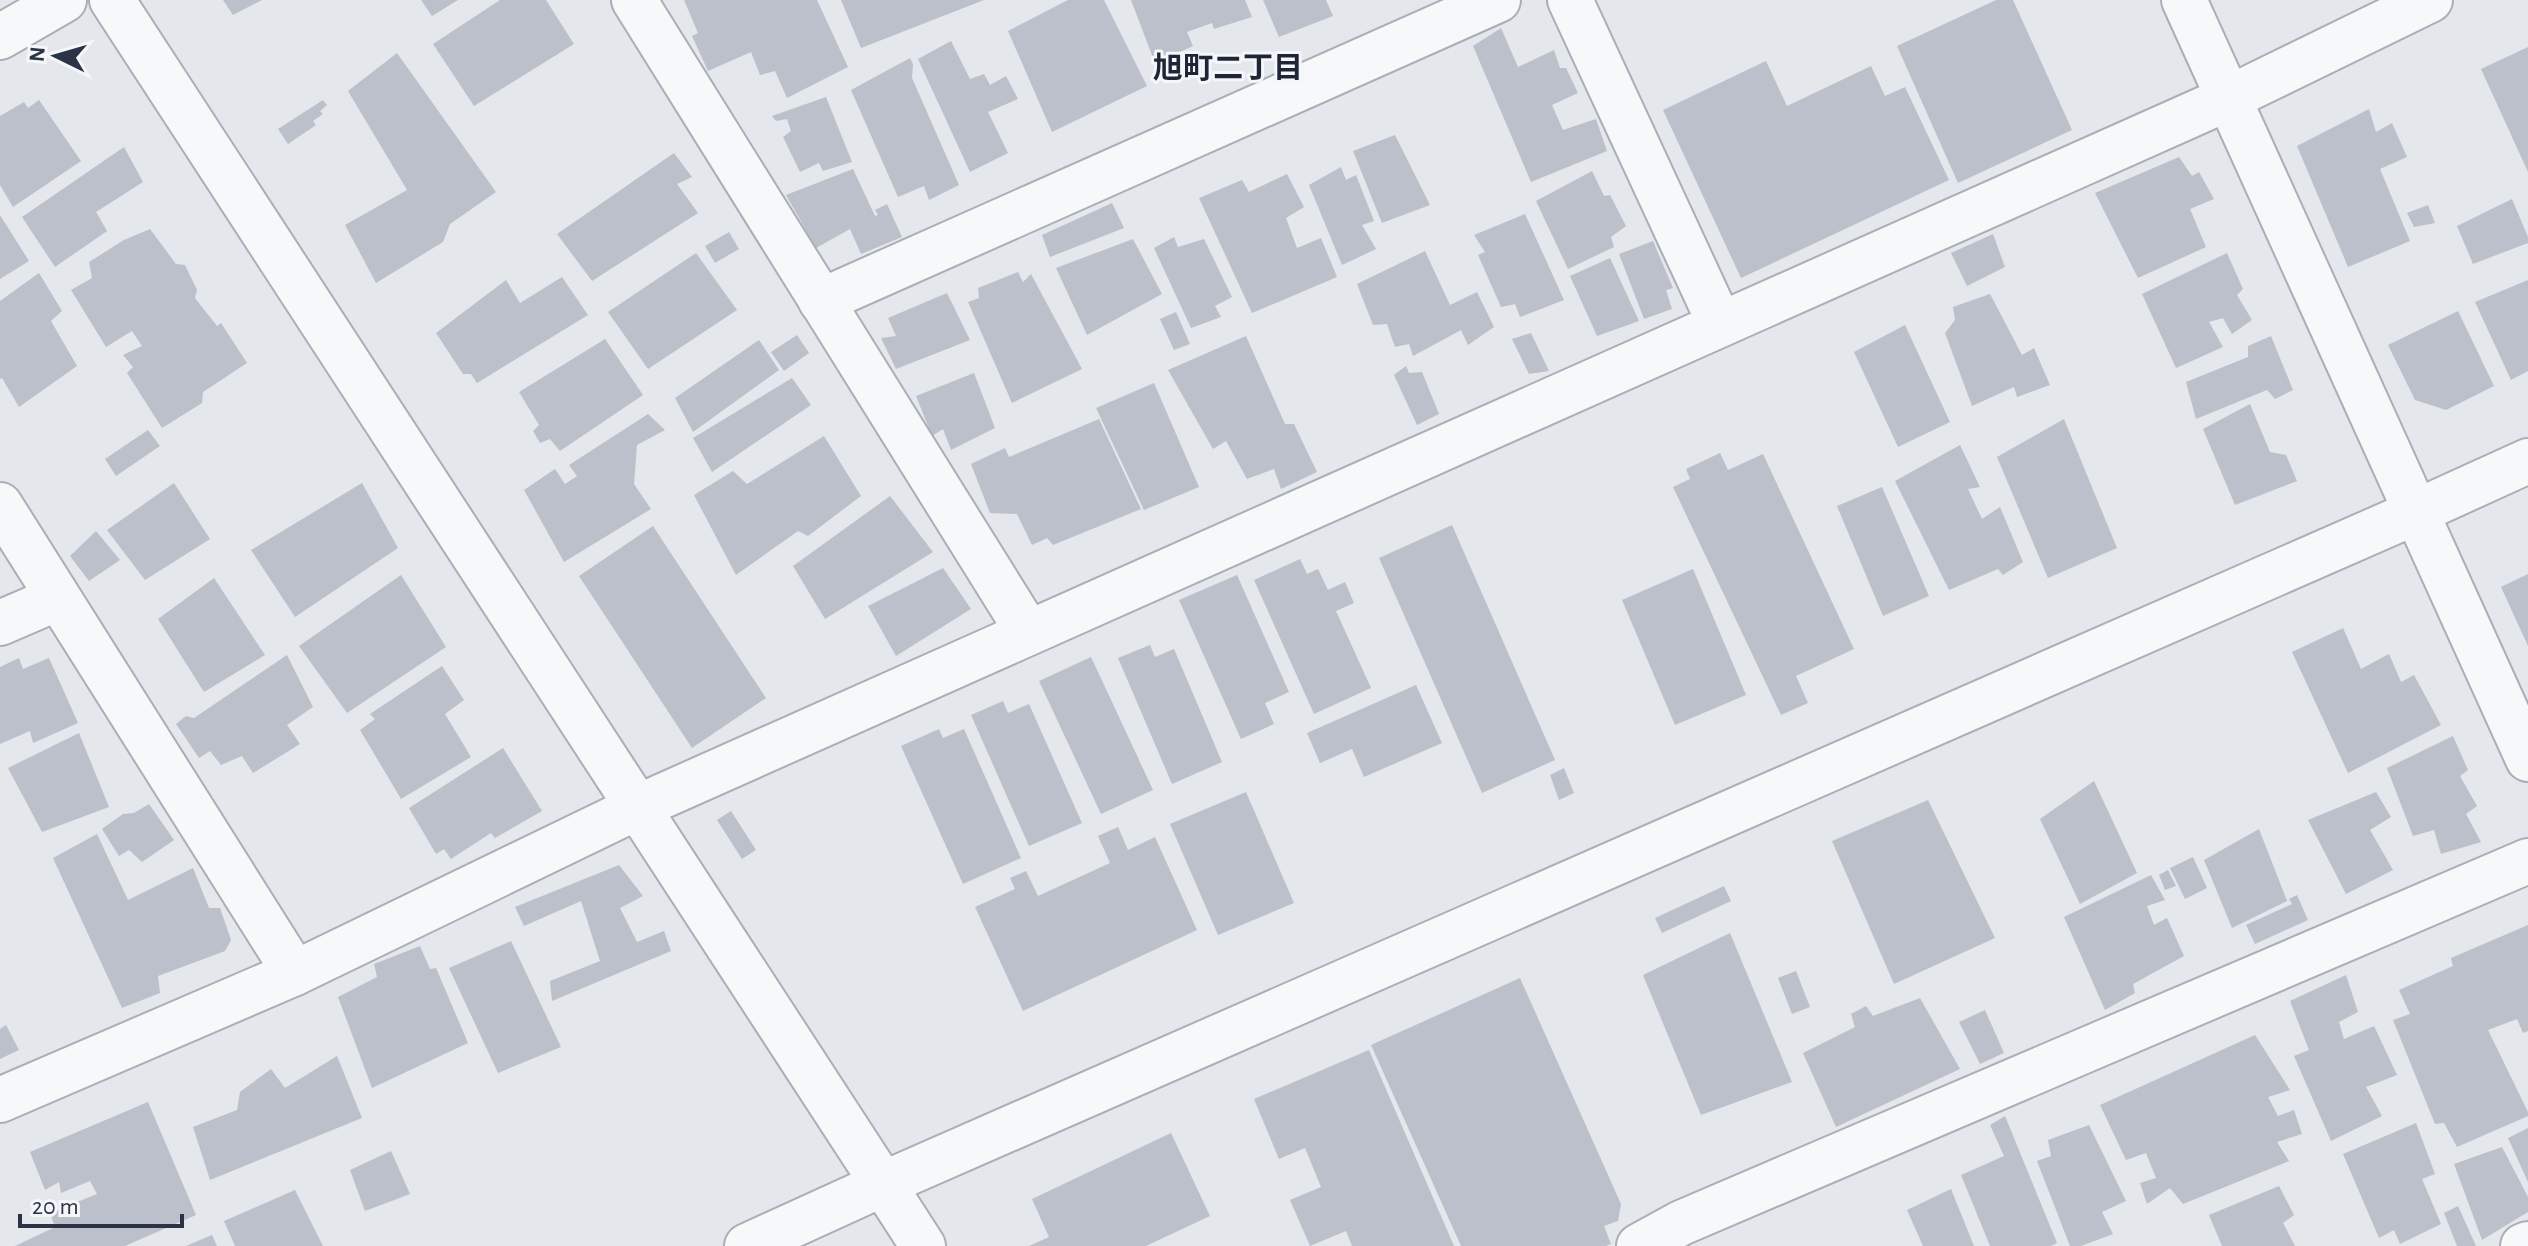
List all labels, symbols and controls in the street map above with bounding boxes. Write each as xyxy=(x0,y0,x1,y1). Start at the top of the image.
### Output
north arrow xyxy=(16,16,96,96)
text: N xyxy=(25,46,49,63)
district label: 旭町二丁目 xyxy=(1153,52,1303,84)
scale bar xyxy=(20,1178,182,1228)
text: 20 m xyxy=(32,1195,79,1219)

